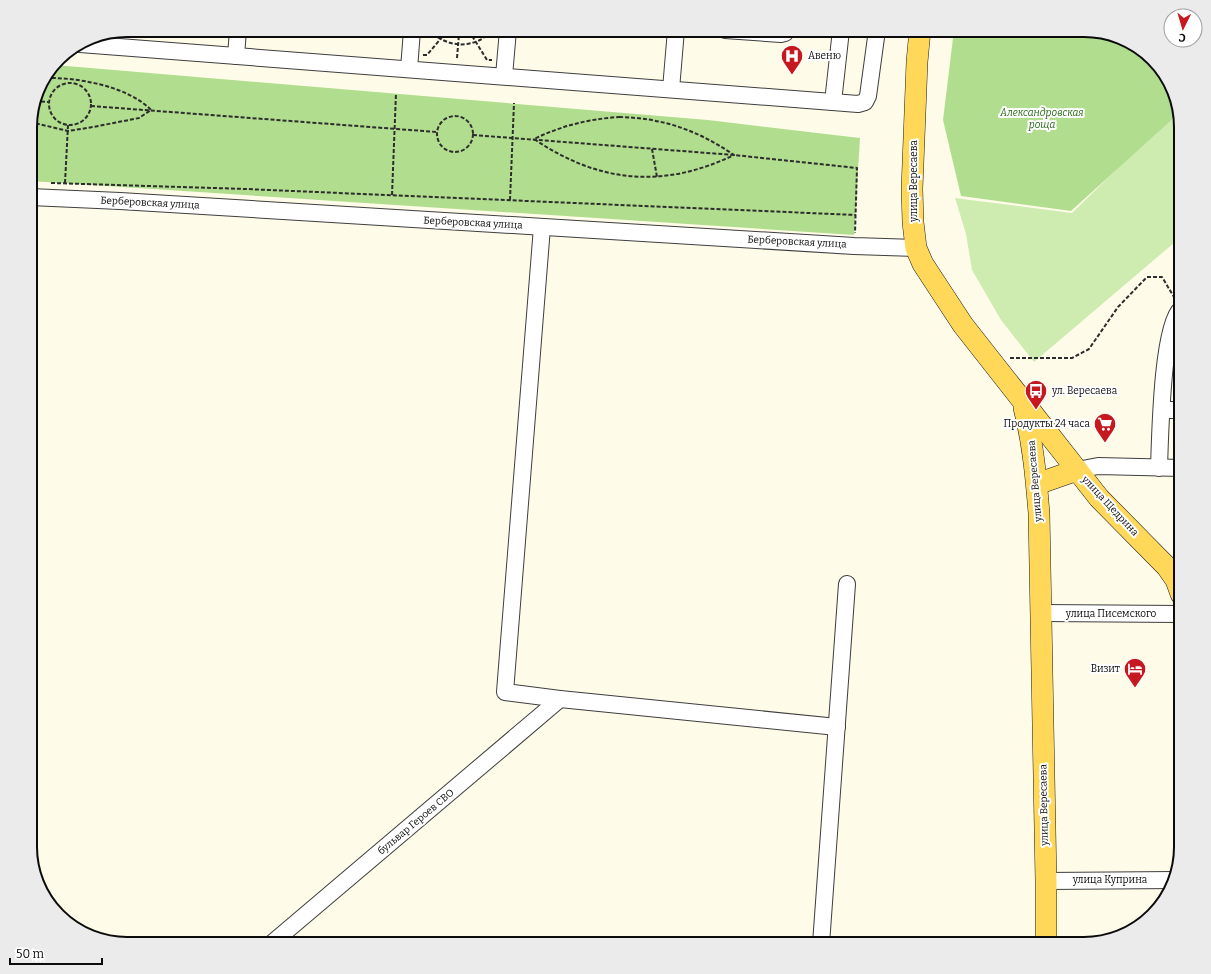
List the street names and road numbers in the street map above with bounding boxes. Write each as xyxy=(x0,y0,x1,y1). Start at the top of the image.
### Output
street label: улица Вересаева xyxy=(908,140,920,223)
street label: Берберовская улица xyxy=(100,193,200,212)
street label: Берберовская улица xyxy=(423,213,523,232)
street label: Берберовская улица xyxy=(747,232,847,251)
street label: улица Вересаева xyxy=(1025,439,1045,523)
street label: улица Щедрина xyxy=(1078,473,1141,539)
street label: улица Писемского xyxy=(1065,608,1156,620)
street label: улица Вересаева xyxy=(1037,764,1051,847)
street label: бульвар Героев СВО xyxy=(375,786,457,857)
street label: улица Куприна xyxy=(1072,874,1148,886)

